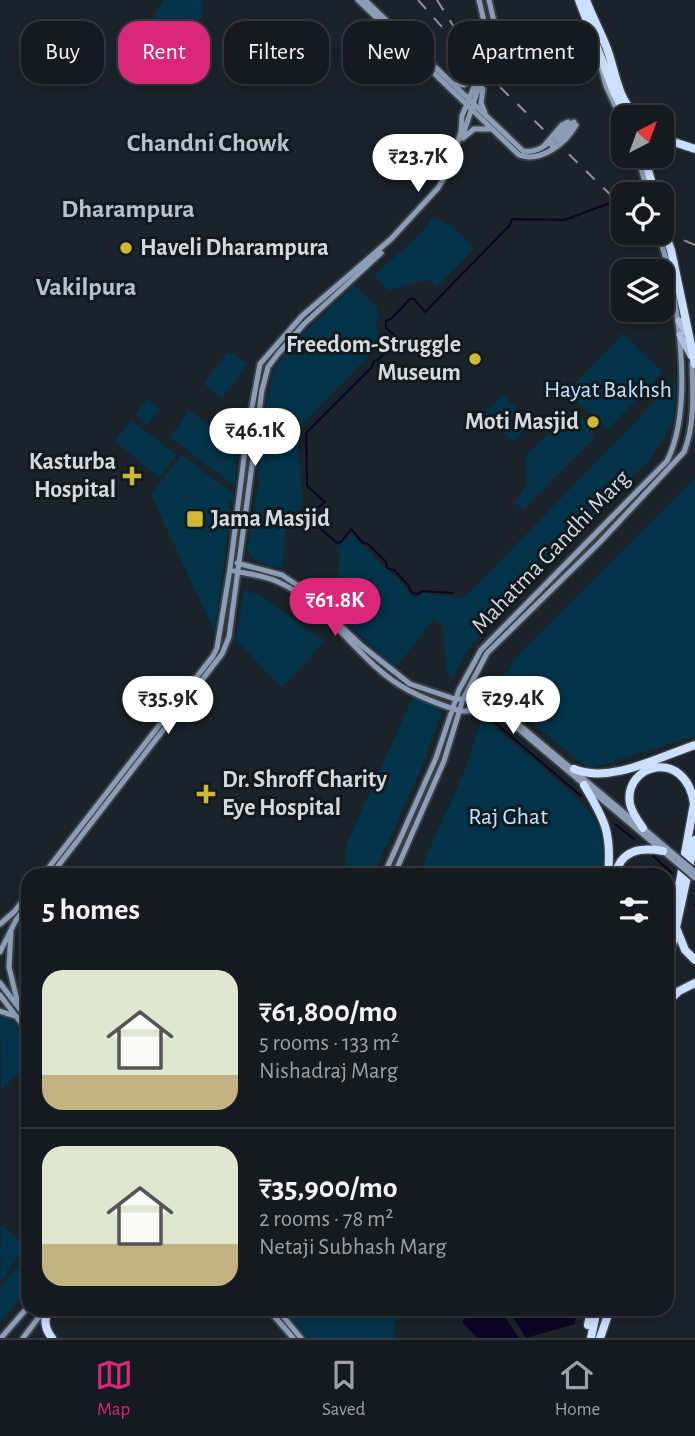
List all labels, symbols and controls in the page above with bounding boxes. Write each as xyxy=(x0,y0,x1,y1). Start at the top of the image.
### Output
chip: Buy xyxy=(21,21,104,84)
chip: Rent xyxy=(118,21,210,84)
chip: Filters xyxy=(224,21,329,84)
chip: New xyxy=(343,21,434,84)
chip: Apartment xyxy=(448,21,598,84)
north arrow xyxy=(611,105,674,168)
map controls xyxy=(611,105,674,322)
district label: Chandni Chowk xyxy=(127,130,289,156)
pin: ₹23.7K xyxy=(361,134,475,194)
text: ₹23.7K xyxy=(388,145,448,168)
button: locate xyxy=(611,182,674,245)
district label: Dharampura xyxy=(61,196,195,222)
place label: Haveli Dharampura xyxy=(140,236,329,260)
marker: Haveli Dharampura xyxy=(118,240,134,256)
button: layers xyxy=(611,259,674,322)
district label: Vakilpura xyxy=(36,274,136,300)
place label: Freedom-Struggle Museum xyxy=(286,333,461,385)
marker: Freedom-Struggle Museum xyxy=(467,351,483,367)
park label: Hayat Bakhsh xyxy=(544,378,672,402)
pin: ₹46.1K xyxy=(198,408,312,468)
place label: Moti Masjid xyxy=(465,410,579,434)
marker: Moti Masjid xyxy=(585,414,601,430)
text: ₹46.1K xyxy=(225,419,285,442)
place label: Kasturba Hospital xyxy=(29,450,116,502)
marker: Kasturba Hospital xyxy=(122,466,142,486)
street label: Mahatma Gandhi Marg xyxy=(467,466,635,638)
place label: Jama Masjid xyxy=(211,507,330,531)
marker: Jama Masjid xyxy=(185,509,205,529)
pin: ₹61.8K xyxy=(278,578,392,638)
text: ₹61.8K xyxy=(305,589,365,612)
pin: ₹35.9K xyxy=(111,676,225,736)
pin: ₹29.4K xyxy=(456,676,570,736)
text: ₹35.9K xyxy=(138,687,198,710)
text: ₹29.4K xyxy=(482,687,544,710)
place label: Dr. Shroff Charity Eye Hospital xyxy=(222,768,387,820)
marker: Dr. Shroff Charity Eye Hospital xyxy=(196,784,216,804)
park label: Raj Ghat xyxy=(468,805,548,829)
icon: filters xyxy=(615,891,653,929)
text: 5 homes xyxy=(42,895,140,925)
text: ₹61,800/mo xyxy=(259,997,397,1027)
icon: home xyxy=(98,998,182,1082)
text: 5 rooms · 133 m² xyxy=(259,1032,399,1055)
text: Nishadraj Marg xyxy=(259,1060,398,1083)
text: ₹35,900/mo xyxy=(259,1173,398,1203)
icon: home xyxy=(98,1174,182,1258)
text: 2 rooms · 78 m² xyxy=(259,1208,394,1231)
text: Netaji Subhash Marg xyxy=(259,1236,446,1259)
tab: Map xyxy=(95,1356,133,1421)
tab: Saved xyxy=(322,1356,365,1421)
tab: Home xyxy=(555,1356,600,1421)

